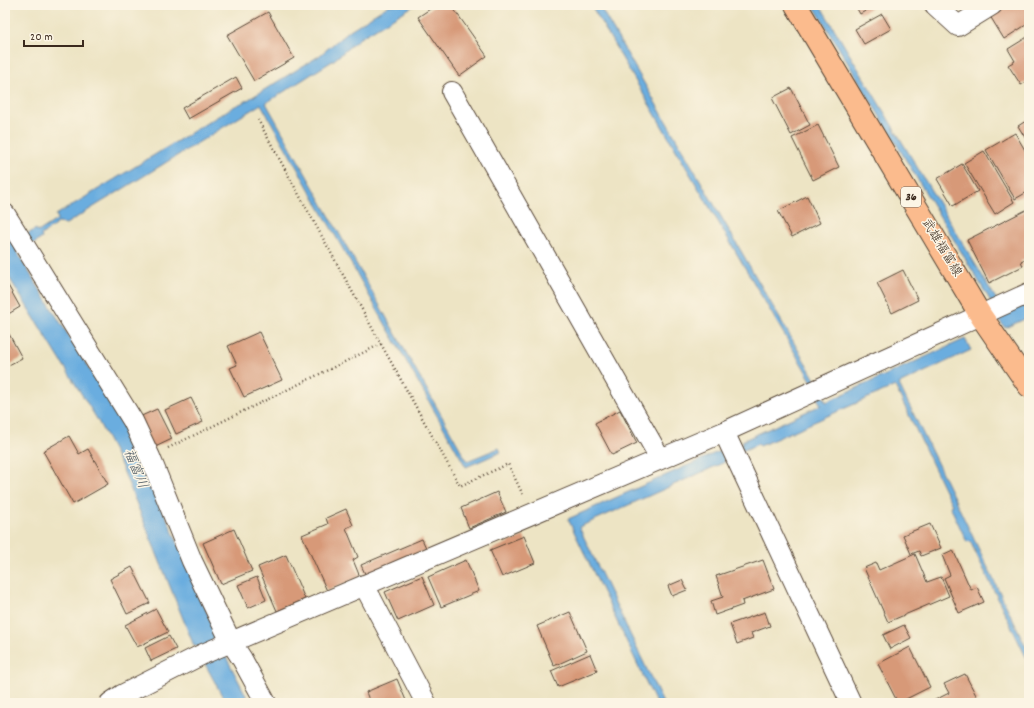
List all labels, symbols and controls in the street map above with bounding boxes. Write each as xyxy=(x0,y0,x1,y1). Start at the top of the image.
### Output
scale bar xyxy=(24,22,83,48)
text: 20 m xyxy=(30,29,53,46)
road number: 36 xyxy=(901,187,921,207)
street label: 武雄福富線 xyxy=(916,215,966,282)
water label: 福富川 xyxy=(118,446,152,492)

